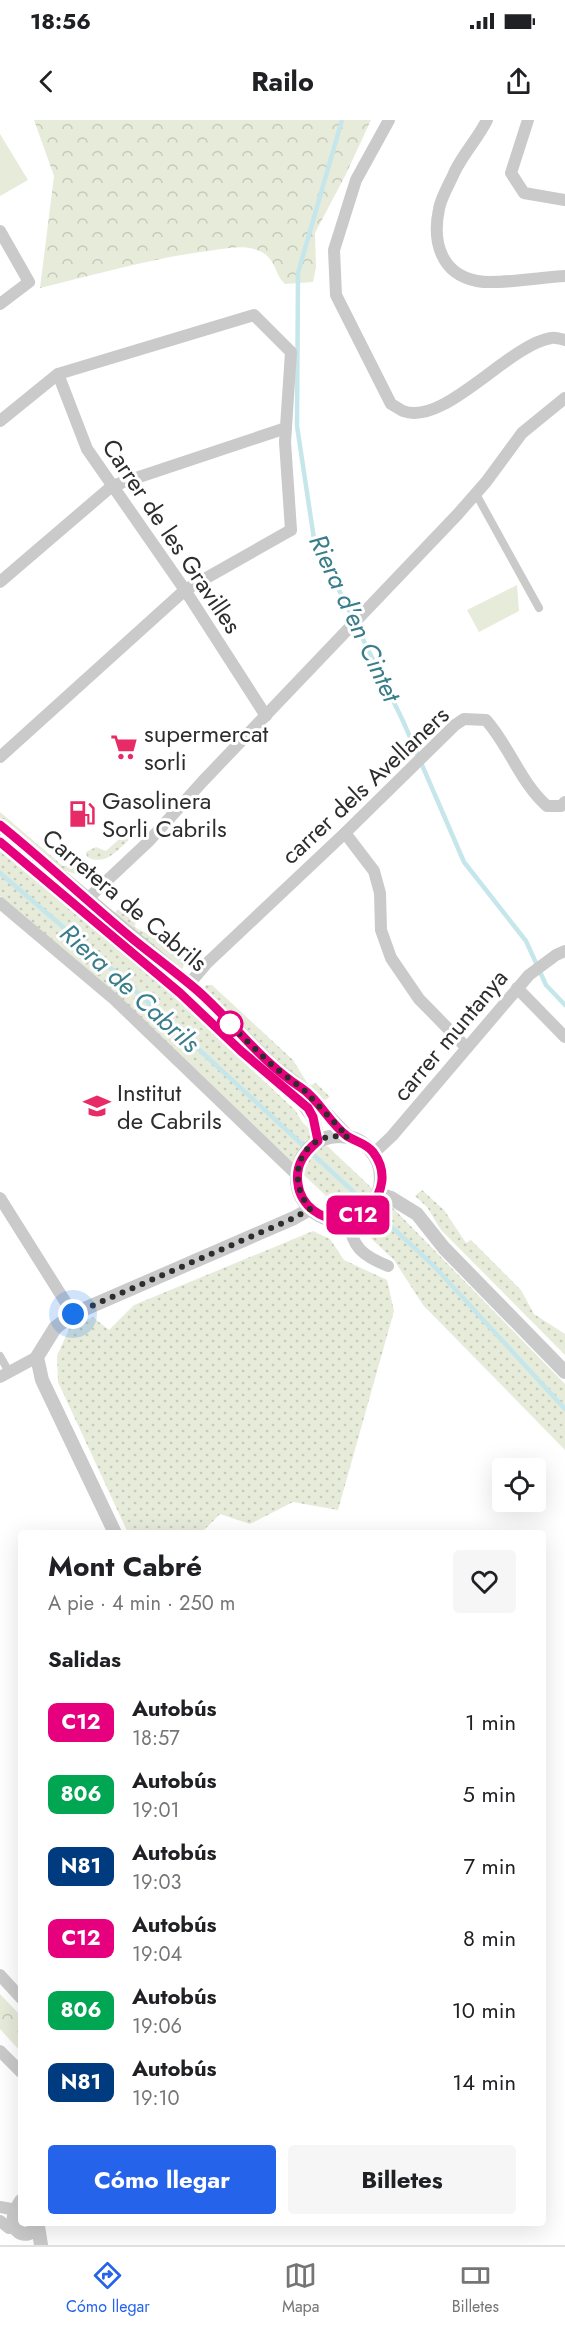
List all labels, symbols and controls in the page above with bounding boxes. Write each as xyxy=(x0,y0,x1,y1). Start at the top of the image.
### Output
text: 18:56 xyxy=(30,5,91,37)
text: Railo xyxy=(251,62,314,101)
icon: back xyxy=(30,65,63,98)
icon: share xyxy=(502,65,535,98)
street label: Carrer de les Gravilles xyxy=(94,432,250,640)
water label: Riera d'en Cintet xyxy=(300,528,411,710)
street label: carrer dels Avellaners xyxy=(273,698,457,872)
place label: supermercat sorli xyxy=(144,716,269,779)
supermarket icon: supermercat sorli xyxy=(109,732,139,762)
place label: Gasolinera Sorli Cabrils xyxy=(102,783,227,846)
fuel station icon: Gasolinera Sorli Cabrils xyxy=(67,799,97,829)
street label: Carretera de Cabrils xyxy=(35,820,215,980)
water label: Riera de Cabrils xyxy=(52,915,209,1062)
street label: carrer muntanya xyxy=(384,961,516,1109)
unlabelled marker xyxy=(217,1011,243,1037)
place label: Institut de Cabrils xyxy=(117,1075,222,1138)
school or university icon: Institut de Cabrils xyxy=(82,1091,112,1121)
line badge: C12 xyxy=(324,1196,392,1234)
text: C12 xyxy=(338,1200,378,1230)
your location xyxy=(58,1299,88,1329)
map controls xyxy=(492,1458,546,1512)
button: locate xyxy=(492,1458,546,1512)
text: Mont Cabré xyxy=(48,1546,202,1587)
button: heart xyxy=(453,1550,516,1613)
text: A pie · 4 min · 250 m xyxy=(48,1589,235,1618)
text: Salidas xyxy=(48,1643,121,1675)
text: Autobús xyxy=(132,1692,217,1724)
text: 1 min xyxy=(465,1706,516,1738)
text: C12 xyxy=(61,1707,101,1737)
text: 18:57 xyxy=(132,1724,180,1753)
text: Autobús xyxy=(132,1764,217,1796)
text: 5 min xyxy=(463,1778,516,1810)
text: 806 xyxy=(60,1779,102,1809)
text: 19:01 xyxy=(132,1796,180,1825)
text: Autobús xyxy=(132,1836,217,1868)
text: 7 min xyxy=(463,1850,516,1882)
text: N81 xyxy=(61,1851,101,1881)
text: 19:03 xyxy=(132,1868,181,1897)
text: Autobús xyxy=(132,1908,217,1940)
text: 8 min xyxy=(463,1922,516,1954)
text: C12 xyxy=(61,1923,101,1953)
text: 19:04 xyxy=(132,1940,182,1969)
text: Autobús xyxy=(132,1980,217,2012)
text: 10 min xyxy=(452,1994,516,2026)
text: 806 xyxy=(60,1995,102,2025)
text: 19:06 xyxy=(132,2012,182,2041)
text: Autobús xyxy=(132,2052,217,2084)
text: 14 min xyxy=(452,2066,516,2098)
text: N81 xyxy=(61,2067,101,2097)
text: 19:10 xyxy=(132,2084,180,2113)
button: Cómo llegar xyxy=(48,2145,276,2214)
button: Billetes xyxy=(288,2145,516,2214)
tab: Cómo llegar xyxy=(66,2259,150,2318)
tab: Mapa xyxy=(282,2259,319,2318)
tab: Billetes xyxy=(452,2259,499,2318)

